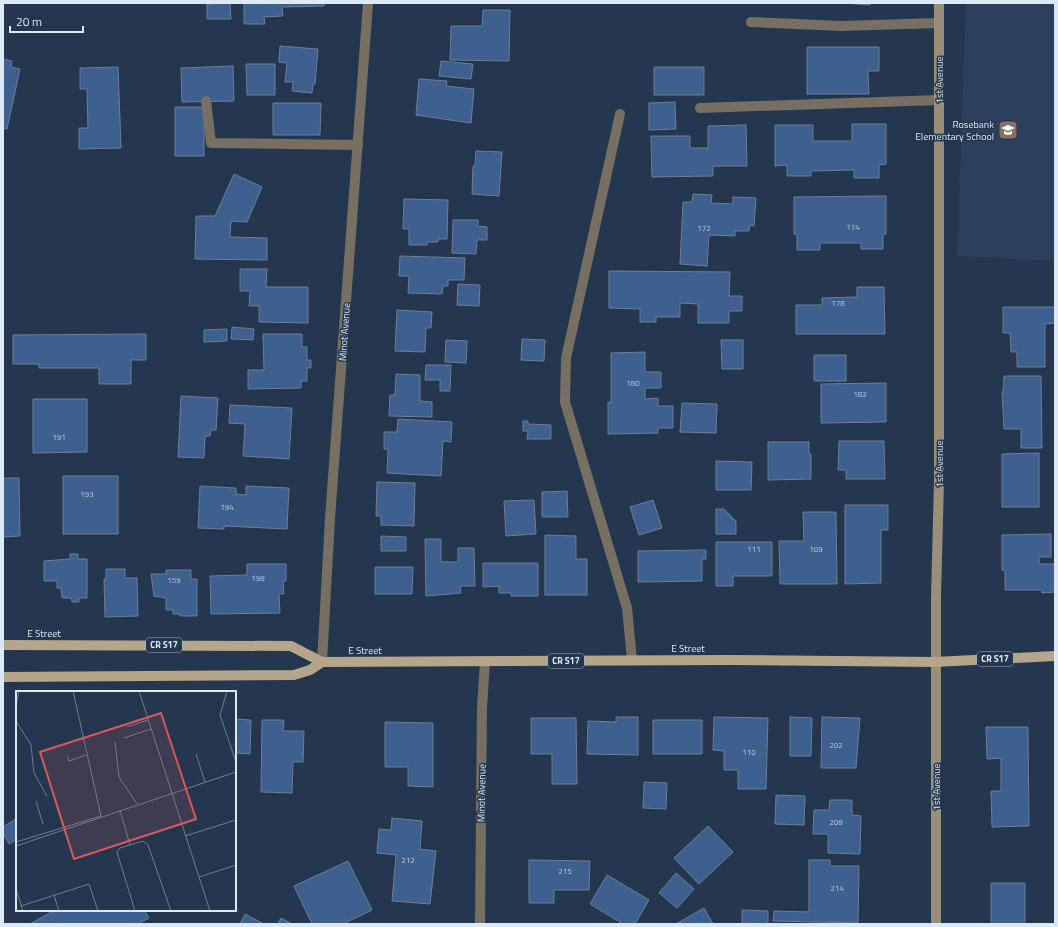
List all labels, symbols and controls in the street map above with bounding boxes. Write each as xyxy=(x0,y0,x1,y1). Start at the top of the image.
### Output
scale bar xyxy=(10,8,83,34)
text: 20 m xyxy=(16,12,42,31)
street label: 1st Avenue xyxy=(932,56,947,104)
place label: Rosebank Elementary School xyxy=(915,117,994,144)
school or university icon: Rosebank Elementary School xyxy=(997,119,1019,141)
house number: 174 xyxy=(846,221,860,233)
house number: 172 xyxy=(697,222,711,234)
house number: 178 xyxy=(831,297,845,309)
street label: Minot Avenue xyxy=(335,302,354,362)
house number: 180 xyxy=(626,377,640,389)
house number: 182 xyxy=(853,388,867,400)
house number: 191 xyxy=(52,431,66,443)
street label: 1st Avenue xyxy=(932,440,947,488)
house number: 193 xyxy=(80,488,94,500)
house number: 194 xyxy=(220,501,234,513)
house number: 111 xyxy=(747,543,761,555)
house number: 109 xyxy=(809,543,823,555)
house number: 198 xyxy=(251,572,265,584)
house number: 159 xyxy=(167,574,181,586)
street label: E Street xyxy=(27,626,61,641)
road number: CR S17 xyxy=(146,638,182,652)
street label: E Street xyxy=(671,641,705,656)
street label: E Street xyxy=(348,643,382,658)
road number: CR S17 xyxy=(977,652,1013,666)
road number: CR S17 xyxy=(548,654,584,668)
inset map xyxy=(16,691,236,911)
house number: 202 xyxy=(829,739,843,751)
house number: 110 xyxy=(742,746,756,758)
street label: 1st Avenue xyxy=(929,763,944,811)
street label: Minot Avenue xyxy=(473,764,490,822)
house number: 208 xyxy=(829,816,843,828)
house number: 212 xyxy=(401,854,415,866)
house number: 215 xyxy=(558,865,572,877)
house number: 214 xyxy=(830,882,844,894)

